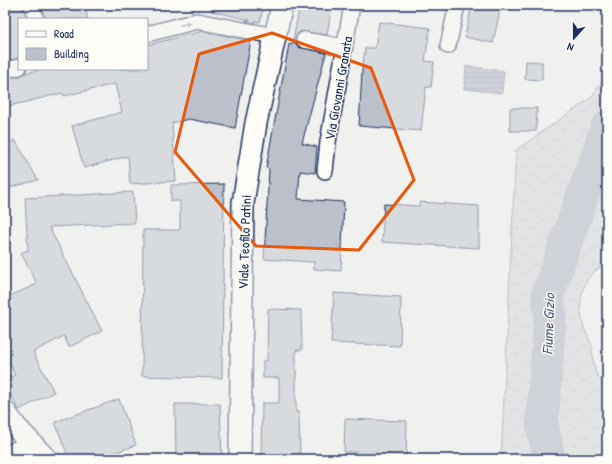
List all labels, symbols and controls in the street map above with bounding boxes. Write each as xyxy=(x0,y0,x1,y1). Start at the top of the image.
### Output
legend xyxy=(18,18,148,70)
north arrow xyxy=(554,18,594,58)
one-way arrow xyxy=(179,21,191,27)
text: Road xyxy=(54,25,74,42)
street label: Via Giovanni Granata xyxy=(320,34,357,141)
text: N xyxy=(565,40,576,55)
text: Building xyxy=(54,45,89,62)
street label: Viale Teofilo Patini xyxy=(233,194,255,290)
water label: Fiume Gizio xyxy=(536,292,560,355)

